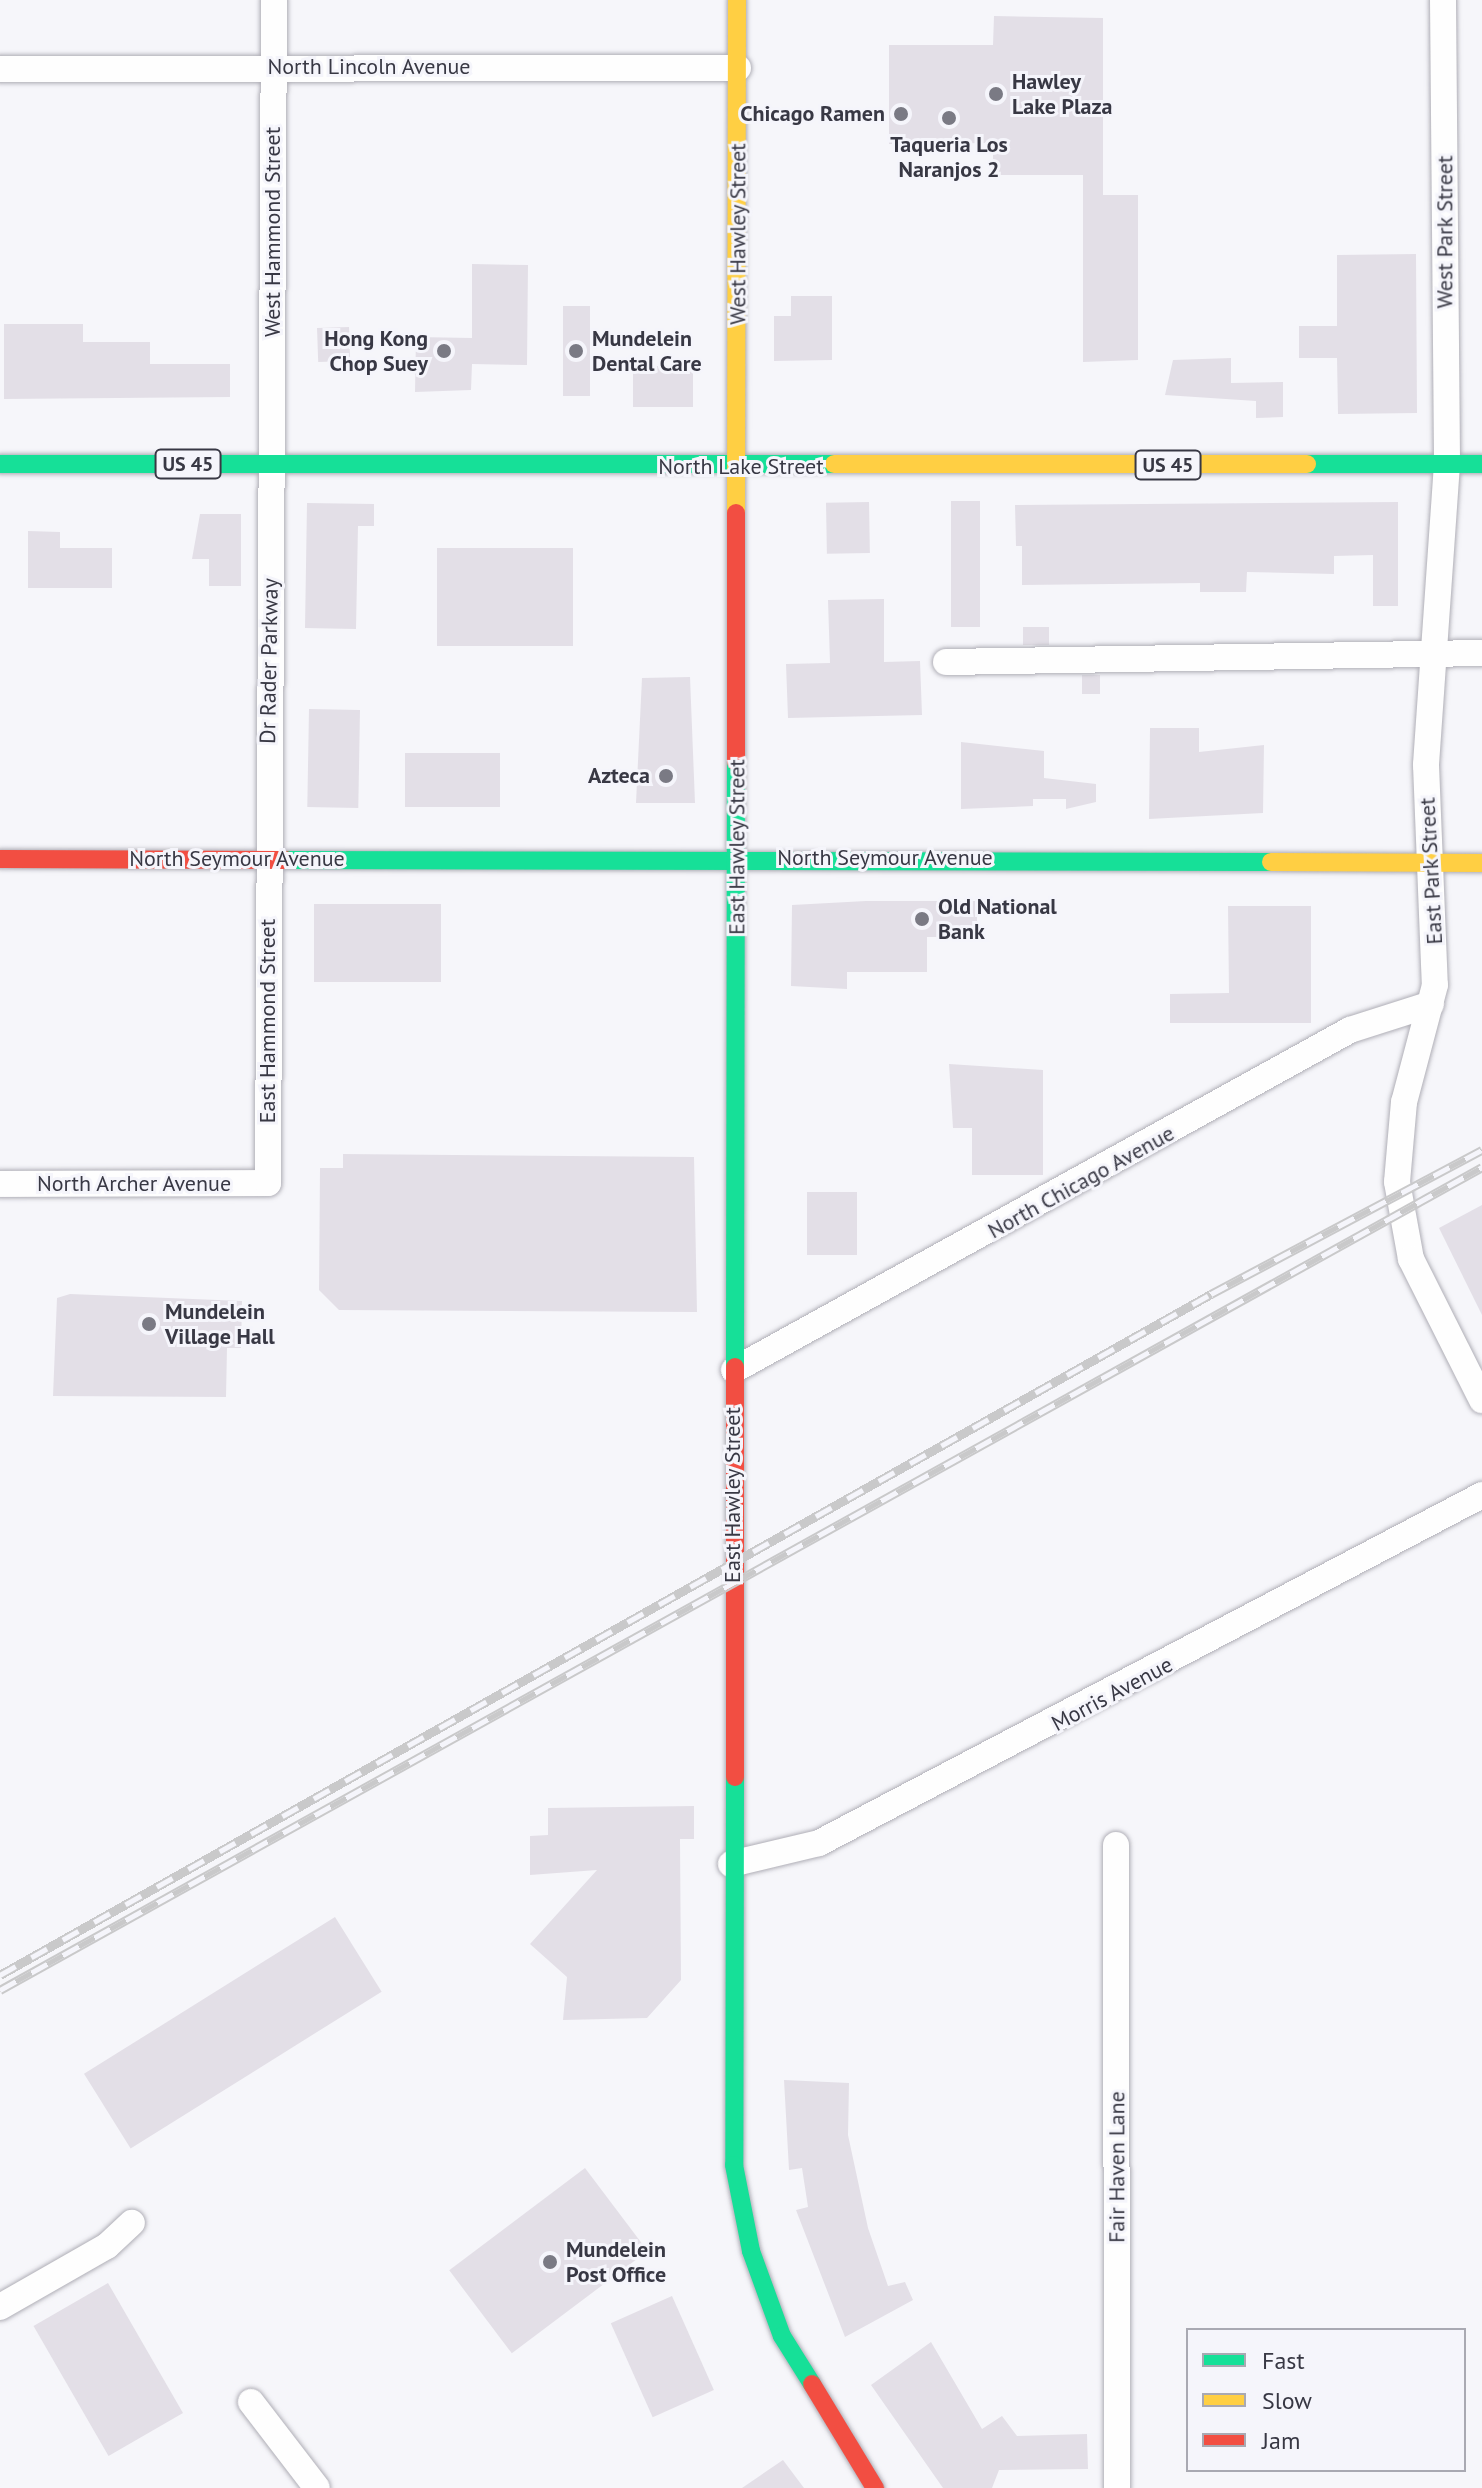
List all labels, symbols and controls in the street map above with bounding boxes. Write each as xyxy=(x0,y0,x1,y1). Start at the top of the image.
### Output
street label: North Lincoln Avenue xyxy=(267,54,471,80)
place label: Hawley Lake Plaza xyxy=(1012,68,1112,120)
marker: Hawley Lake Plaza xyxy=(987,85,1005,103)
place label: Chicago Ramen xyxy=(740,101,885,127)
marker: Chicago Ramen xyxy=(892,105,910,123)
marker: Taqueria Los Naranjos 2 xyxy=(940,109,958,127)
street label: West Hammond Street xyxy=(260,127,286,337)
place label: Taqueria Los Naranjos 2 xyxy=(890,131,1008,182)
street label: West Hawley Street xyxy=(725,143,751,325)
street label: West Park Street xyxy=(1432,155,1458,309)
place label: Hong Kong Chop Suey xyxy=(324,325,428,376)
place label: Mundelein Dental Care xyxy=(592,325,702,376)
marker: Hong Kong Chop Suey xyxy=(435,342,453,360)
marker: Mundelein Dental Care xyxy=(567,342,585,360)
road number: US 45 xyxy=(154,448,222,480)
road number: US 45 xyxy=(1134,449,1202,481)
street label: North Lake Street xyxy=(658,454,824,480)
street label: Dr Rader Parkway xyxy=(254,578,284,744)
street label: East Hawley Street xyxy=(724,759,750,935)
place label: Azteca xyxy=(588,763,650,789)
marker: Azteca xyxy=(657,767,675,785)
street label: East Park Street xyxy=(1414,797,1448,945)
street label: North Seymour Avenue xyxy=(777,845,993,871)
street label: North Seymour Avenue xyxy=(129,846,345,872)
place label: Old National Bank xyxy=(938,893,1057,944)
marker: Old National Bank xyxy=(913,910,931,928)
street label: East Hammond Street xyxy=(255,919,281,1123)
street label: North Chicago Avenue xyxy=(983,1120,1179,1244)
street label: North Archer Avenue xyxy=(36,1171,232,1197)
place label: Mundelein Village Hall xyxy=(165,1298,275,1350)
marker: Mundelein Village Hall xyxy=(140,1315,158,1333)
street label: East Hawley Street xyxy=(720,1407,746,1583)
street label: Morris Avenue xyxy=(1047,1651,1177,1737)
street label: Fair Haven Lane xyxy=(1104,2091,1130,2243)
place label: Mundelein Post Office xyxy=(566,2236,666,2288)
marker: Mundelein Post Office xyxy=(541,2253,559,2271)
legend xyxy=(1186,2328,1466,2472)
text: Fast xyxy=(1262,2345,1305,2376)
text: Slow xyxy=(1262,2385,1312,2416)
text: Jam xyxy=(1262,2425,1300,2456)

